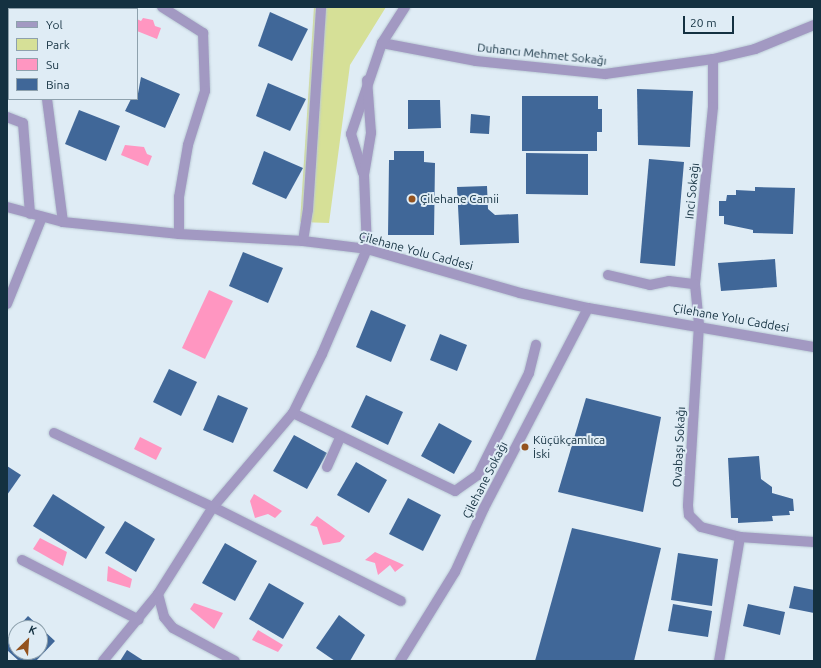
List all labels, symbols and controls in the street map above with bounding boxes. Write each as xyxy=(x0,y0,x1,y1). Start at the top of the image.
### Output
legend xyxy=(8,8,138,100)
scale bar xyxy=(685,8,736,34)
text: 20 m xyxy=(690,16,717,29)
text: Yol xyxy=(46,18,63,31)
text: Park xyxy=(46,38,70,51)
street label: Duhancı Mehmet Sokağı xyxy=(477,40,607,68)
text: Su xyxy=(46,58,59,71)
text: Bina xyxy=(46,78,70,91)
street label: Inci Sokağı xyxy=(682,162,702,220)
place label: Çilehane Camii xyxy=(420,192,499,206)
marker: Çilehane Camii xyxy=(407,194,417,204)
street label: Çilehane Yolu Caddesi xyxy=(357,229,475,273)
street label: Çilehane Yolu Caddesi xyxy=(672,301,790,335)
street label: Ovabaşı Sokağı xyxy=(670,406,688,488)
place label: Küçükçamlıca İski xyxy=(533,433,605,461)
street label: Çilehane Sokağı xyxy=(459,439,511,521)
marker: Küçükçamlıca İski xyxy=(520,442,530,452)
north arrow xyxy=(8,620,48,660)
text: K xyxy=(27,623,38,637)

